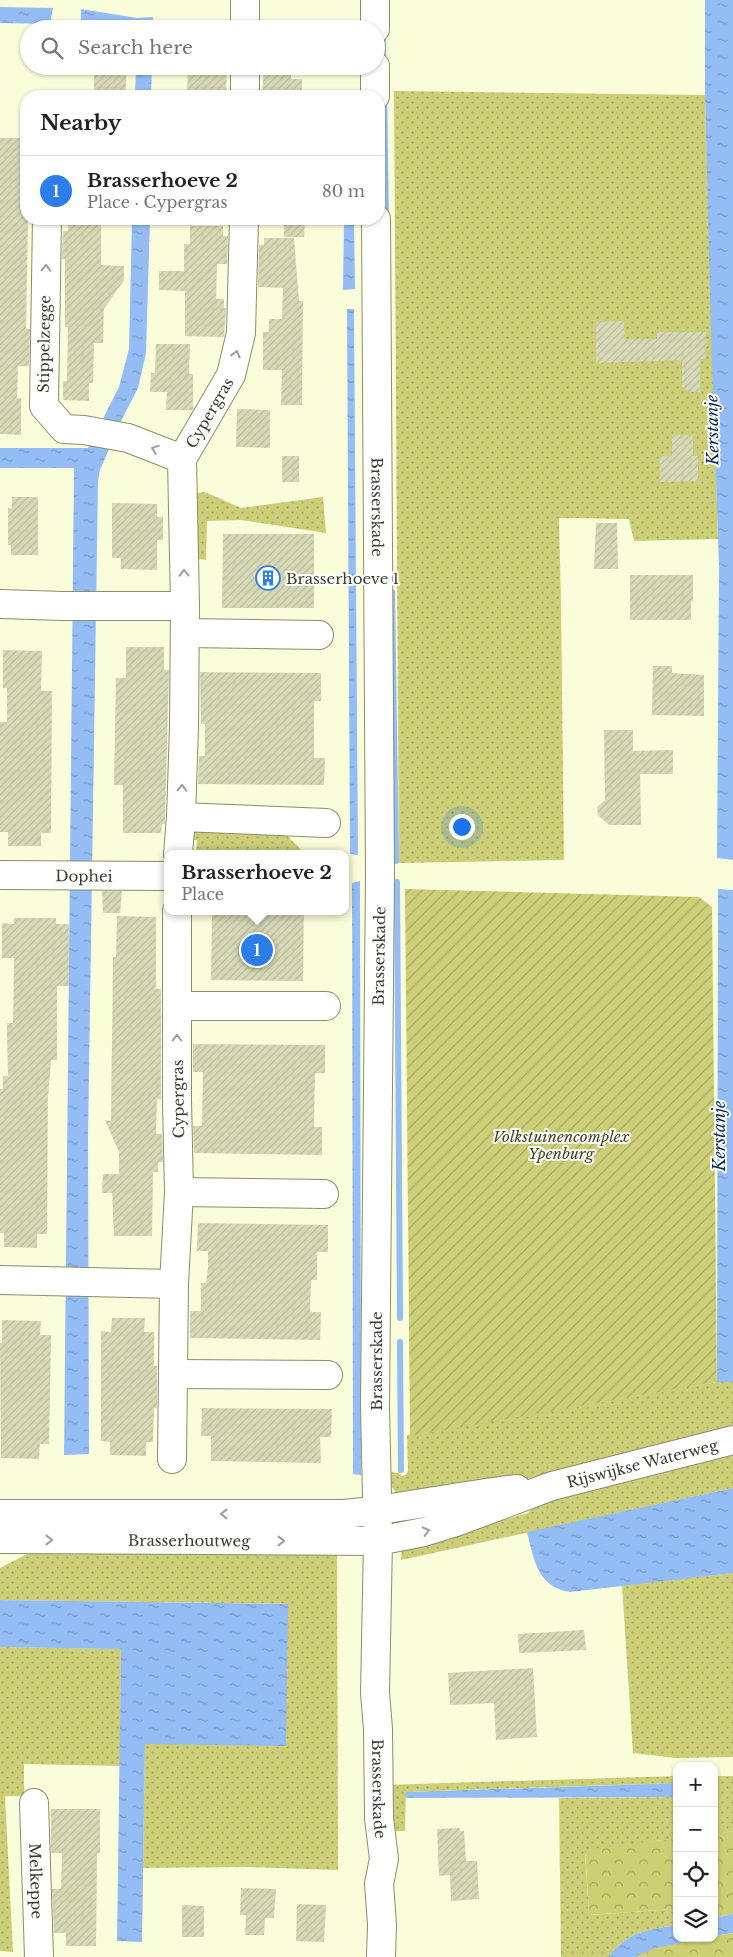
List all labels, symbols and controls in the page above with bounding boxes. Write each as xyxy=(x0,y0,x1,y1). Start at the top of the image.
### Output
search box xyxy=(20,20,385,75)
icon: search xyxy=(38,34,66,62)
text: Search here xyxy=(78,36,193,59)
text: Nearby xyxy=(40,110,121,136)
text: Brasserhoeve 2 xyxy=(87,169,238,192)
text: 1 xyxy=(53,181,59,201)
text: 80 m xyxy=(322,181,365,201)
text: Place · Cypergras xyxy=(87,192,228,212)
one-way arrow xyxy=(40,264,51,272)
street label: Stippelzegge xyxy=(34,295,54,393)
one-way arrow xyxy=(230,350,241,359)
street label: Cypergras xyxy=(181,374,237,451)
water label: Kerstanje xyxy=(701,394,723,466)
one-way arrow xyxy=(151,444,160,455)
street label: Brasserskade xyxy=(368,457,388,557)
building icon: Brasserhoeve 1 xyxy=(255,565,281,591)
one-way arrow xyxy=(179,568,190,576)
place label: Brasserhoeve 1 xyxy=(286,569,399,588)
one-way arrow xyxy=(177,783,187,791)
your location xyxy=(449,814,475,840)
popup xyxy=(164,850,349,915)
text: Brasserhoeve 2 xyxy=(181,861,332,884)
street label: Dophei xyxy=(55,866,113,885)
text: Place xyxy=(181,884,224,904)
street label: Brasserskade xyxy=(369,906,389,1006)
pin: 1 xyxy=(241,931,273,969)
one-way arrow xyxy=(172,1034,182,1042)
street label: Cypergras xyxy=(168,1059,188,1139)
water label: Kerstanje xyxy=(709,1100,729,1172)
park label: Volkstuinencomplex Ypenburg xyxy=(493,1127,630,1163)
street label: Brasserskade xyxy=(367,1311,386,1411)
street label: Rijswijkse Waterweg xyxy=(565,1434,721,1491)
one-way arrow xyxy=(220,1509,228,1519)
one-way arrow xyxy=(422,1526,430,1537)
street label: Brasserhoutweg xyxy=(128,1530,251,1550)
one-way arrow xyxy=(45,1535,53,1545)
one-way arrow xyxy=(278,1536,285,1546)
street label: Brasserskade xyxy=(369,1739,391,1840)
map controls xyxy=(673,1762,718,1942)
button: + xyxy=(673,1762,718,1807)
button: − xyxy=(673,1807,718,1852)
street label: Melkeppe xyxy=(26,1843,47,1919)
button: locate xyxy=(673,1852,718,1897)
button: layers xyxy=(673,1897,718,1942)

